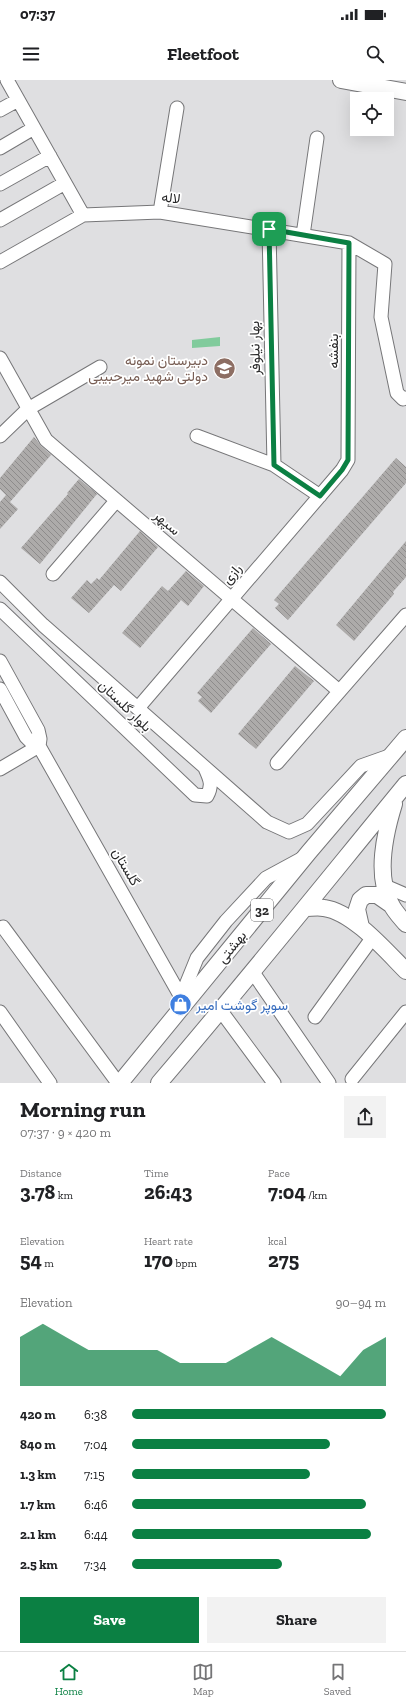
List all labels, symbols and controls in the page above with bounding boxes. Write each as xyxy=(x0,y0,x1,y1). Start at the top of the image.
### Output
text: 07:37 xyxy=(20,5,55,23)
icon: menu xyxy=(20,43,42,65)
text: Fleetfoot xyxy=(167,43,239,65)
icon: search xyxy=(364,43,386,65)
map controls xyxy=(350,92,394,136)
button: locate xyxy=(350,92,394,136)
street label: لاله xyxy=(160,188,182,208)
pin xyxy=(252,212,286,246)
icon: arrive xyxy=(258,218,280,240)
street label: بهار نیلوفر xyxy=(246,321,264,376)
street label: بنفشه xyxy=(325,334,342,368)
place label: دبیرستان نمونه دولتی شهید میرحبیبی xyxy=(88,352,208,385)
school or university icon: دبیرستان نمونه دولتی شهید میرحبیبی xyxy=(211,355,237,381)
street label: سپهر xyxy=(149,506,184,540)
street label: رازی xyxy=(218,560,246,588)
street label: بلوار گلستان xyxy=(95,677,155,735)
street label: گلستان xyxy=(108,845,144,889)
road number: 32 xyxy=(251,899,273,921)
street label: بهشتی xyxy=(214,927,250,967)
shop icon: سوپر گوشت امیر xyxy=(167,992,193,1018)
place label: سوپر گوشت امیر xyxy=(195,997,288,1015)
text: Morning run xyxy=(20,1096,146,1123)
button: share xyxy=(344,1096,386,1138)
text: 07:37 · 9 × 420 m xyxy=(20,1125,111,1140)
text: Distance xyxy=(20,1167,62,1180)
text: Time xyxy=(144,1167,169,1180)
text: Pace xyxy=(268,1167,290,1180)
text: 3.78 xyxy=(20,1180,55,1204)
text: 26:43 xyxy=(144,1180,192,1204)
text: 7:04 xyxy=(268,1180,306,1204)
text: km xyxy=(55,1189,73,1202)
text: /km xyxy=(306,1189,327,1202)
text: Elevation xyxy=(20,1235,64,1248)
text: Heart rate xyxy=(144,1235,193,1248)
text: kcal xyxy=(268,1235,287,1248)
text: 54 xyxy=(20,1248,42,1272)
text: 170 xyxy=(144,1248,173,1272)
text: 275 xyxy=(268,1248,299,1272)
text: m xyxy=(42,1257,54,1270)
text: bpm xyxy=(173,1257,197,1270)
text: Elevation xyxy=(20,1295,72,1310)
text: 90–94 m xyxy=(335,1295,386,1310)
text: 420 m xyxy=(20,1407,56,1422)
text: 6:38 xyxy=(84,1407,107,1422)
text: 840 m xyxy=(20,1437,56,1452)
text: 7:04 xyxy=(84,1437,108,1452)
text: 1.3 km xyxy=(20,1467,56,1482)
text: 7:15 xyxy=(84,1467,105,1482)
text: 1.7 km xyxy=(20,1497,55,1512)
text: 6:46 xyxy=(84,1497,108,1512)
text: 2.1 km xyxy=(20,1527,56,1542)
text: 6:44 xyxy=(84,1527,108,1542)
text: 2.5 km xyxy=(20,1557,58,1572)
text: 7:34 xyxy=(84,1557,106,1572)
button: Save xyxy=(20,1597,199,1643)
button: Share xyxy=(207,1597,386,1643)
tab: Home xyxy=(55,1661,83,1698)
tab: Map xyxy=(192,1661,214,1698)
tab: Saved xyxy=(324,1661,351,1698)

